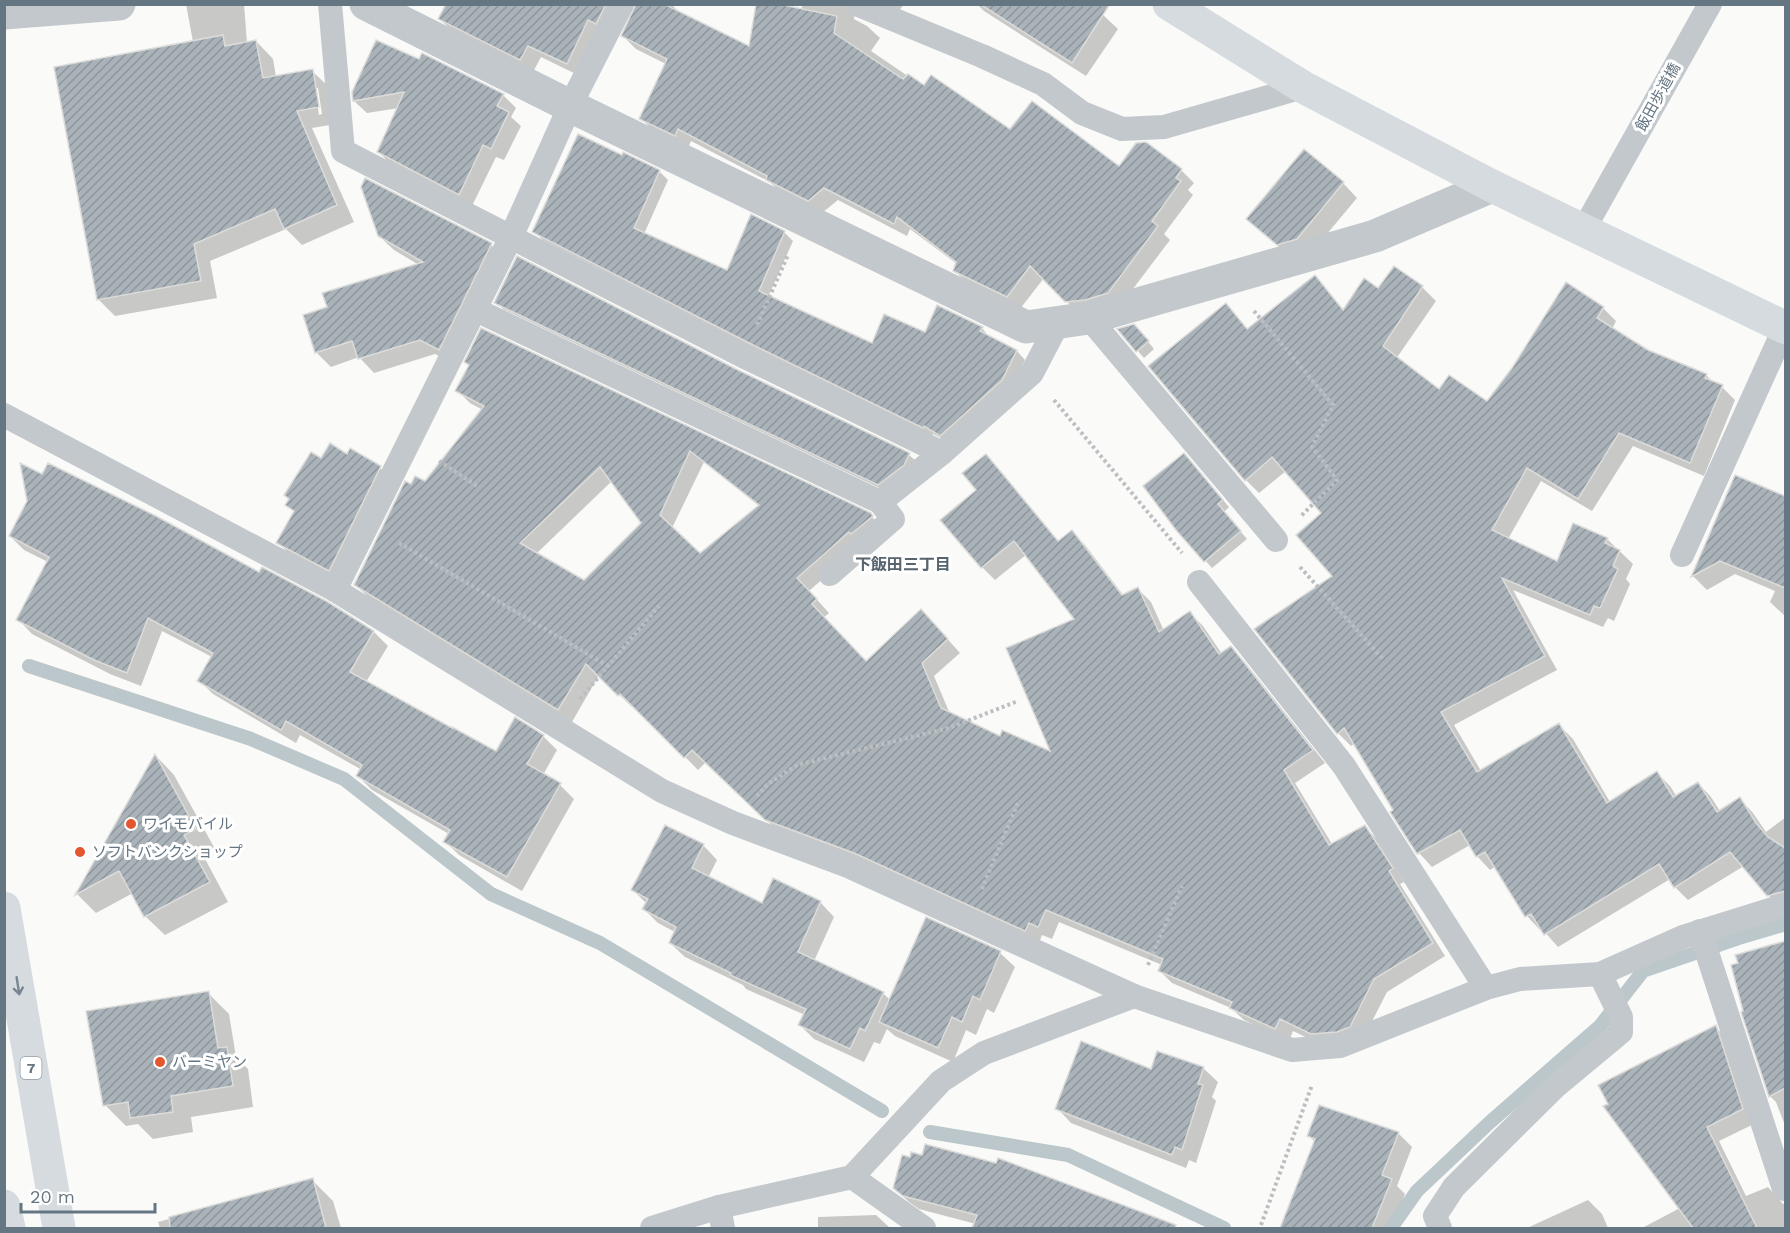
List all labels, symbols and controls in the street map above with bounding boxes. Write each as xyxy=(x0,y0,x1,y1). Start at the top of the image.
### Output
street label: 飯田歩道橋 xyxy=(1632,60,1684,134)
district label: 下飯田三丁目 xyxy=(855,555,951,574)
place label: ワイモバイル xyxy=(143,815,233,833)
marker: ワイモバイル xyxy=(124,817,138,831)
place label: ソフトバンクショップ xyxy=(92,843,243,861)
marker: ソフトバンクショップ xyxy=(73,845,87,859)
one-way arrow xyxy=(12,976,23,996)
place label: バーミヤン xyxy=(172,1053,247,1071)
marker: バーミヤン xyxy=(153,1055,167,1069)
road number: 7 xyxy=(20,1057,42,1079)
scale bar xyxy=(21,1176,154,1214)
text: 20 m xyxy=(30,1186,75,1207)

